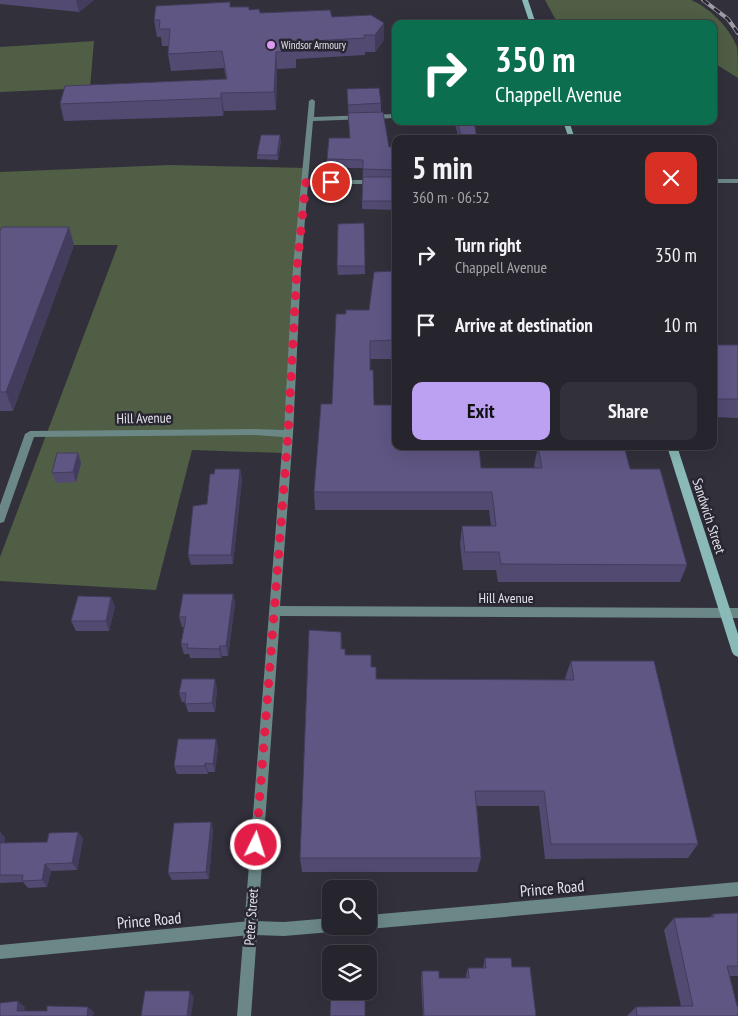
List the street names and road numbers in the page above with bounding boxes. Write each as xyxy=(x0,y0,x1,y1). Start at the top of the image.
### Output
street label: Hill Avenue xyxy=(116,409,172,427)
street label: Sandwich Street xyxy=(688,476,730,556)
street label: Hill Avenue xyxy=(478,589,534,607)
street label: Prince Road xyxy=(519,875,585,901)
street label: Peter Street xyxy=(240,888,262,946)
street label: Prince Road xyxy=(116,907,182,933)

